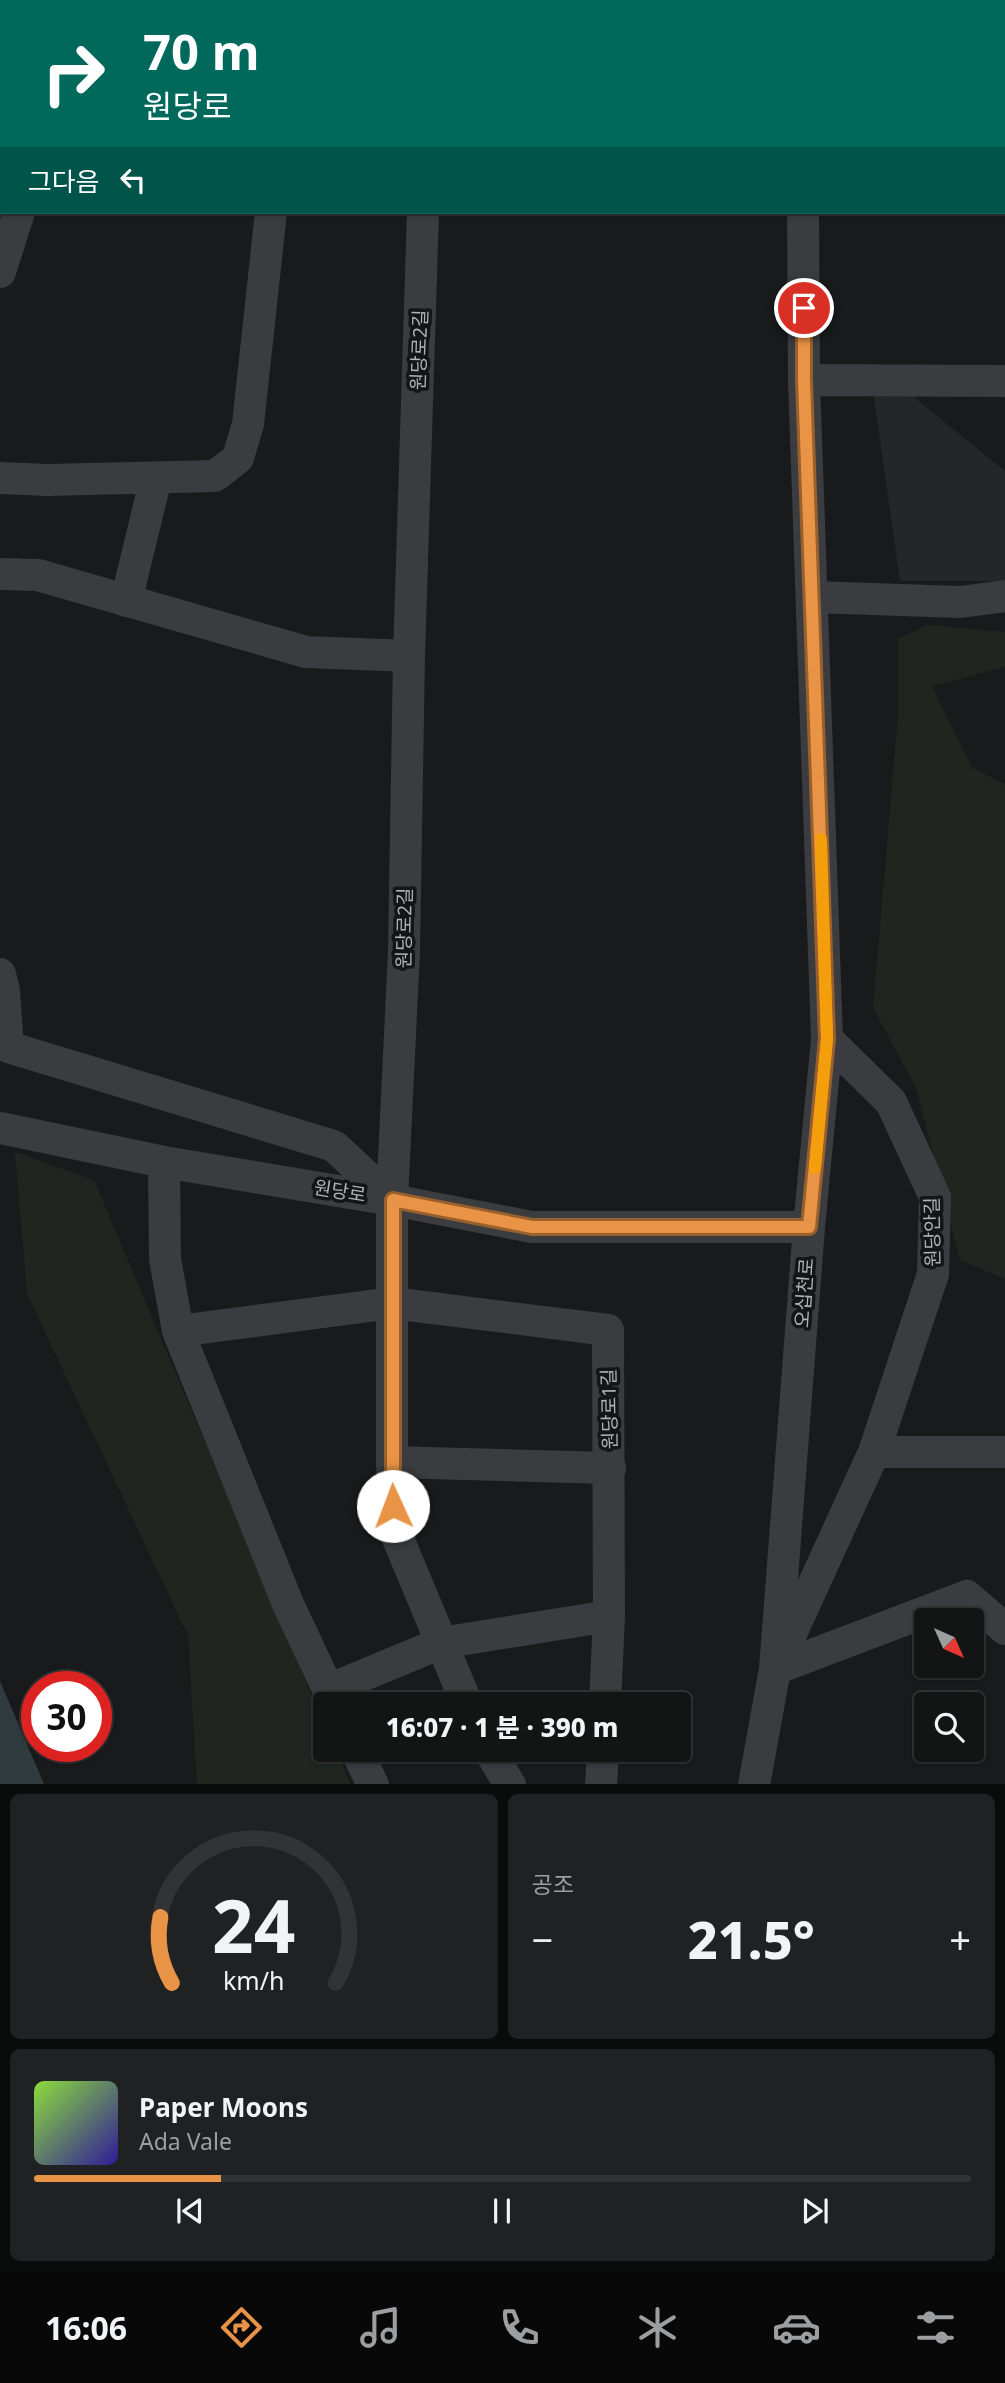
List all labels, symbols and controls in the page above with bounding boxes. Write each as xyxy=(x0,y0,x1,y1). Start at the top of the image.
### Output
text: 70 m xyxy=(143,18,260,84)
icon: right xyxy=(28,28,119,119)
text: 원당로 xyxy=(143,84,231,127)
icon: left xyxy=(114,161,152,199)
text: 그다음 xyxy=(28,163,100,199)
pin xyxy=(774,278,834,338)
icon: arrive xyxy=(785,289,823,327)
street label: 원당로2길 xyxy=(405,309,433,391)
street label: 원당로2길 xyxy=(390,887,418,969)
street label: 원당로 xyxy=(312,1174,368,1208)
street label: 원당안길 xyxy=(918,1197,946,1267)
street label: 오십천로 xyxy=(789,1257,819,1329)
street label: 원당로1길 xyxy=(595,1368,623,1450)
position arrow xyxy=(356,1469,430,1543)
north arrow xyxy=(914,1608,984,1678)
map controls xyxy=(914,1608,984,1762)
speed limit sign: 30 xyxy=(21,1671,112,1762)
button: search xyxy=(914,1692,984,1762)
text: 16:07 · 1 분 · 390 m xyxy=(386,1709,618,1745)
text: 공조 xyxy=(532,1868,574,1900)
text: 24 xyxy=(212,1875,295,1974)
text: 21.5° xyxy=(688,1903,815,1974)
text: − xyxy=(532,1913,553,1965)
text: + xyxy=(949,1913,971,1965)
text: km/h xyxy=(223,1962,285,1996)
text: Paper Moons xyxy=(139,2089,308,2125)
text: Ada Vale xyxy=(139,2125,232,2157)
icon: previous xyxy=(171,2192,209,2230)
icon: pause xyxy=(483,2192,521,2230)
icon: next xyxy=(796,2192,834,2230)
icon: directions xyxy=(217,2303,266,2352)
icon: music xyxy=(356,2303,405,2352)
icon: phone xyxy=(495,2303,544,2352)
icon: climate xyxy=(633,2303,682,2352)
icon: car xyxy=(772,2303,821,2352)
icon: filters xyxy=(911,2303,960,2352)
text: 16:06 xyxy=(45,2306,127,2349)

